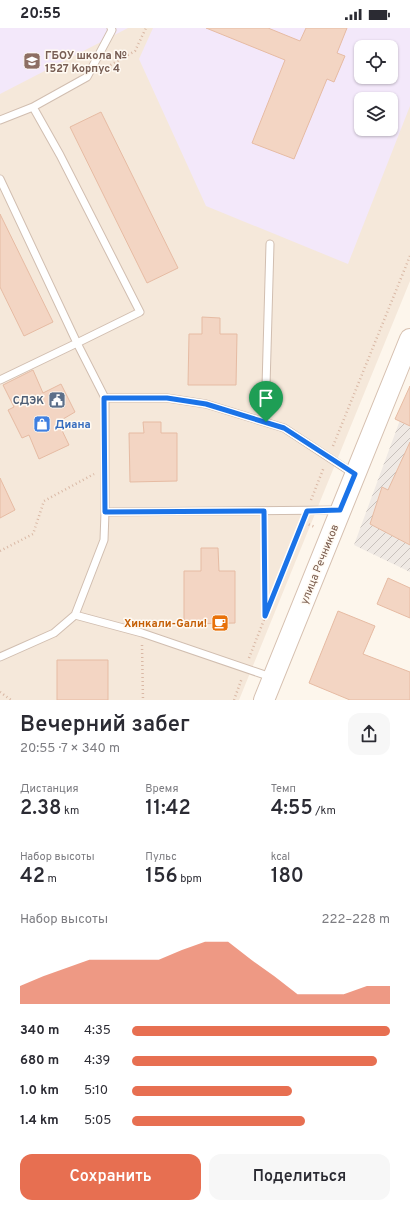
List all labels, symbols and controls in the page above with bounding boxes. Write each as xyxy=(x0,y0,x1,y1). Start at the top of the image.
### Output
text: 20:55 xyxy=(20,5,61,24)
map controls xyxy=(354,40,398,136)
button: locate xyxy=(354,40,398,84)
place label: ГБОУ школа № 1527 Корпус 4 xyxy=(45,49,127,76)
school or university icon: ГБОУ школа № 1527 Корпус 4 xyxy=(22,51,42,71)
button: layers xyxy=(354,92,398,136)
pin xyxy=(249,381,283,422)
icon: arrive xyxy=(255,387,277,409)
public building icon: СДЭК xyxy=(47,390,67,410)
place label: СДЭК xyxy=(13,394,44,408)
shop icon: Диана xyxy=(32,414,52,434)
place label: Диана xyxy=(55,418,91,432)
street label: улица Речников xyxy=(297,522,342,607)
cafe icon: Хинкали-Gали! xyxy=(210,613,230,633)
place label: Хинкали-Gали! xyxy=(124,617,207,631)
text: Вечерний забег xyxy=(20,712,190,739)
button: share xyxy=(348,713,390,755)
text: 20:55 · 7 × 340 m xyxy=(20,741,120,757)
text: Дистанция xyxy=(20,782,79,796)
text: Время xyxy=(145,782,178,796)
text: Темп xyxy=(271,782,296,796)
text: 2.38 xyxy=(20,796,61,822)
text: 11:42 xyxy=(145,796,191,822)
text: 4:55 xyxy=(271,796,313,822)
text: km xyxy=(61,804,79,818)
text: /km xyxy=(313,804,336,818)
text: Набор высоты xyxy=(20,850,95,864)
text: Пульс xyxy=(145,850,177,864)
text: kcal xyxy=(271,850,290,864)
text: 42 xyxy=(20,864,45,890)
text: 156 xyxy=(145,864,178,890)
text: 180 xyxy=(271,864,304,890)
text: m xyxy=(45,872,57,886)
text: bpm xyxy=(178,872,202,886)
text: Набор высоты xyxy=(20,912,108,928)
text: 222–228 m xyxy=(322,912,390,928)
text: 340 m xyxy=(20,1023,59,1039)
text: 4:35 xyxy=(84,1023,111,1039)
text: 680 m xyxy=(20,1053,59,1069)
text: 4:39 xyxy=(84,1053,110,1069)
text: 1.0 km xyxy=(20,1083,59,1099)
text: 5:10 xyxy=(84,1083,108,1099)
text: 1.4 km xyxy=(20,1113,59,1129)
text: 5:05 xyxy=(84,1113,111,1129)
button: Сохранить xyxy=(20,1154,201,1200)
button: Поделиться xyxy=(209,1154,390,1200)

